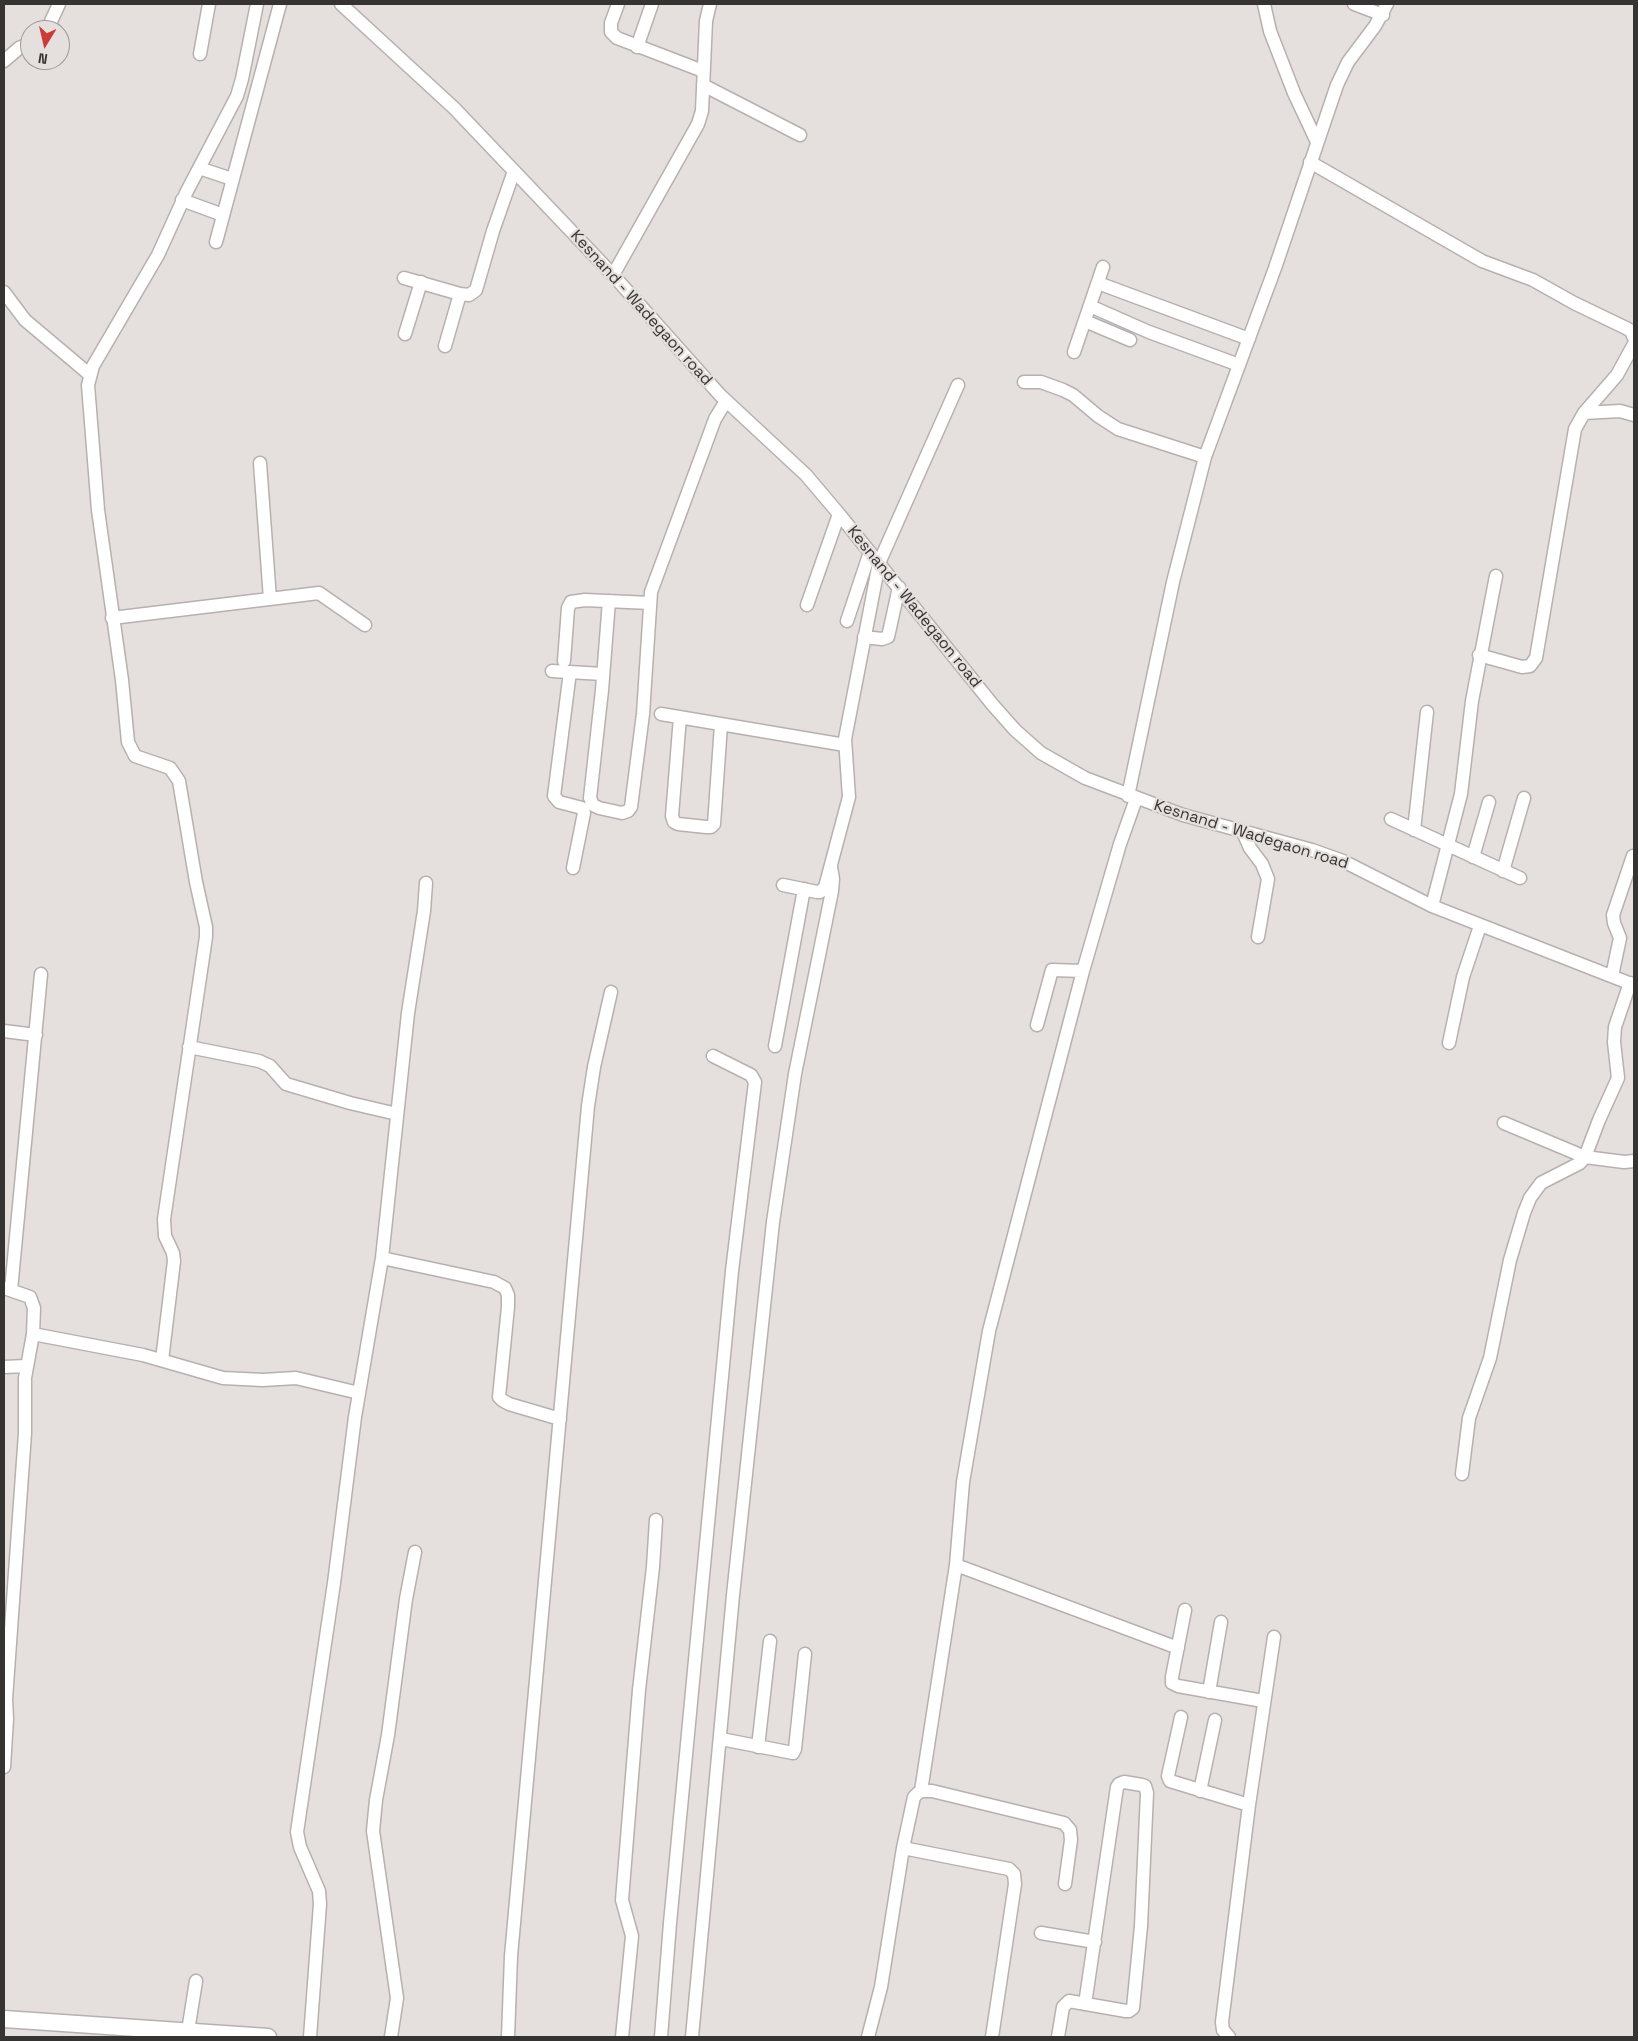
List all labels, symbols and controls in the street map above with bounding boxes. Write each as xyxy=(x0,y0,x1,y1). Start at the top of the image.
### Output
north arrow xyxy=(20,20,70,70)
text: N xyxy=(37,49,49,68)
street label: Kesnand - Wadegaon road xyxy=(566,226,716,390)
street label: Kesnand - Wadegaon road xyxy=(843,522,985,692)
street label: Kesnand - Wadegaon road xyxy=(1151,796,1351,874)

